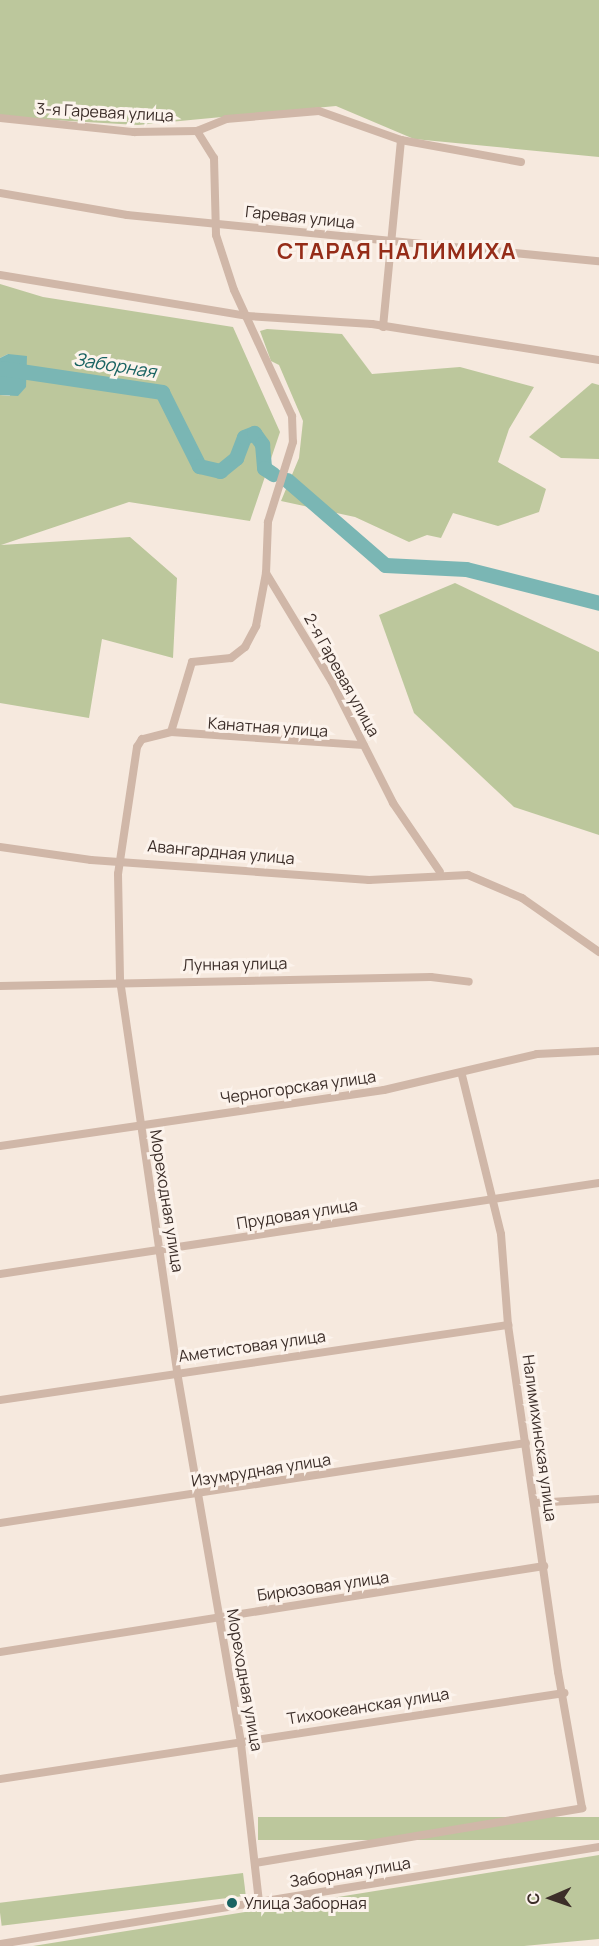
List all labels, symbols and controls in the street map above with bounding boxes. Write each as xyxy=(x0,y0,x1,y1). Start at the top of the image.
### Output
street label: 3-я Гаревая улица xyxy=(36,99,174,125)
street label: Гаревая улица xyxy=(244,202,356,232)
district label: СТАРАЯ НАЛИМИХА xyxy=(277,239,517,265)
water label: Заборная xyxy=(72,348,158,382)
street label: 2-я Гаревая улица xyxy=(300,610,384,740)
street label: Канатная улица xyxy=(207,713,329,741)
street label: Авангардная улица xyxy=(147,836,295,868)
street label: Лунная улица xyxy=(183,953,287,975)
street label: Черногорская улица xyxy=(219,1067,377,1107)
street label: Мореходная улица xyxy=(146,1128,188,1274)
street label: Прудовая улица xyxy=(235,1195,359,1233)
street label: Аметистовая улица xyxy=(177,1326,327,1366)
street label: Налимихинская улица xyxy=(519,1353,561,1523)
street label: Изумрудная улица xyxy=(190,1449,332,1491)
street label: Бирюзовая улица xyxy=(256,1567,390,1605)
street label: Мореходная улица xyxy=(223,1607,267,1753)
street label: Тихоокеанская улица xyxy=(286,1684,450,1728)
street label: Заборная улица xyxy=(288,1853,412,1891)
north arrow xyxy=(521,1868,581,1928)
text: С xyxy=(522,1892,544,1905)
place label: Улица Заборная xyxy=(244,1893,367,1913)
marker: Улица Заборная xyxy=(225,1896,239,1910)

